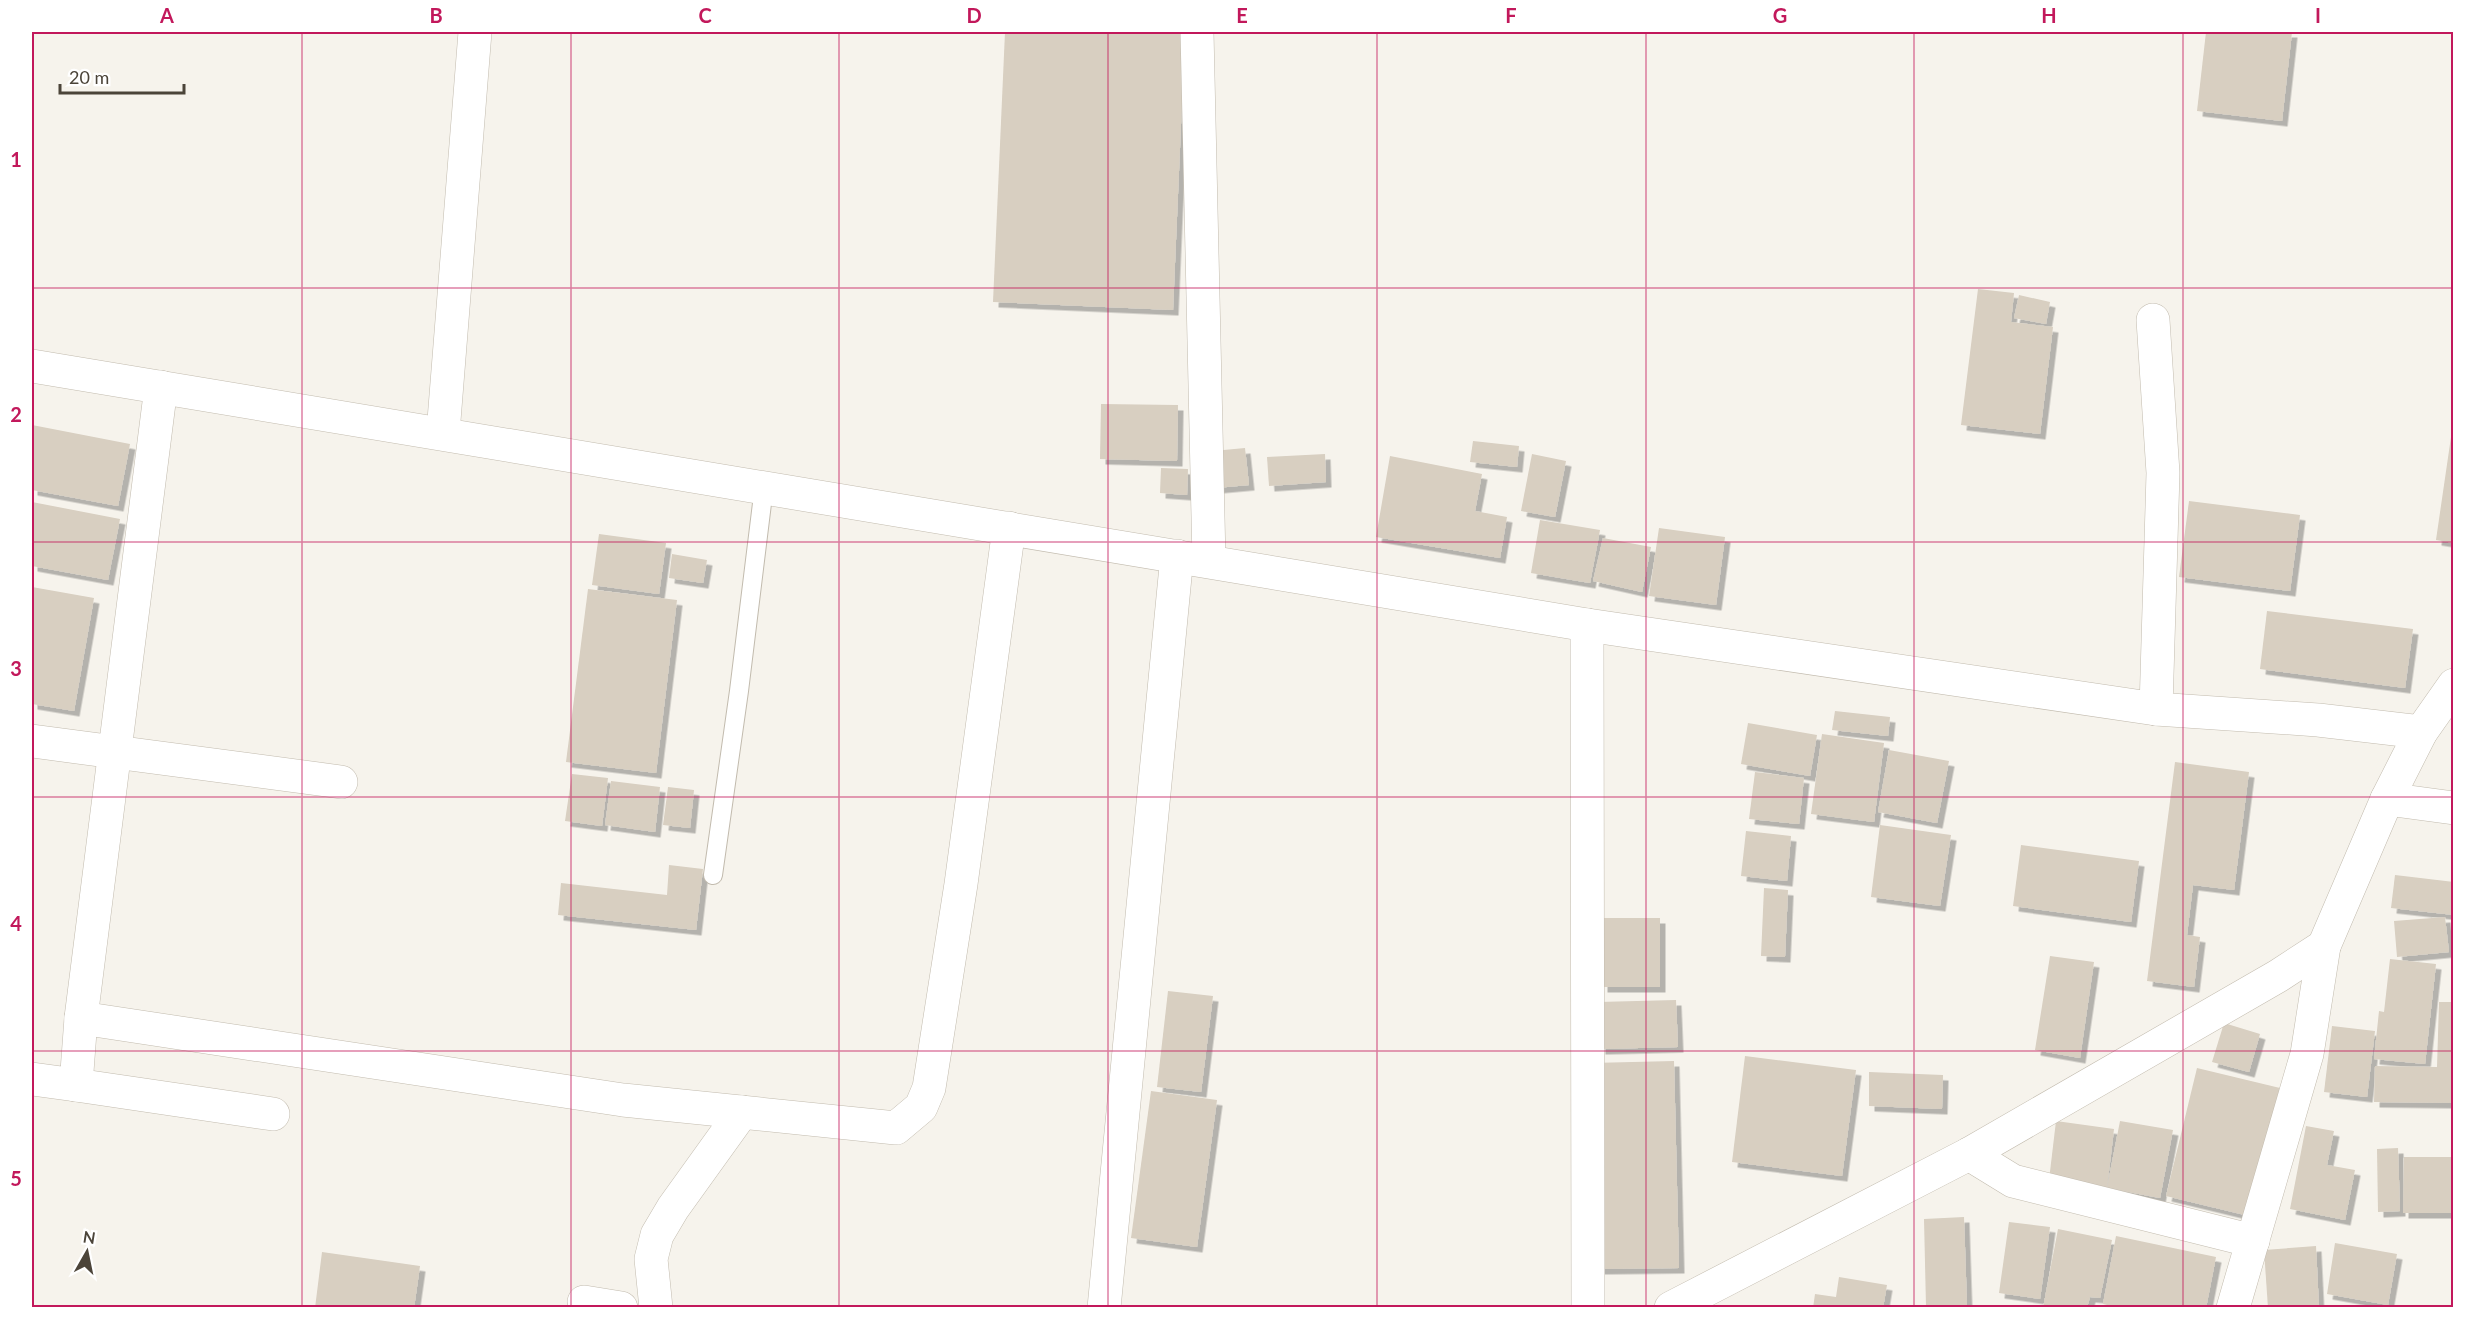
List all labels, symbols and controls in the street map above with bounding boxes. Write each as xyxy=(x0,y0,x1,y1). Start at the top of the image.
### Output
text: A xyxy=(159,3,174,27)
text: B xyxy=(429,3,443,27)
text: C xyxy=(698,3,712,27)
text: D xyxy=(966,3,982,27)
text: E xyxy=(1236,3,1248,27)
text: F xyxy=(1505,3,1517,27)
text: G xyxy=(1773,3,1787,27)
text: H xyxy=(2041,3,2057,27)
text: I xyxy=(2315,3,2321,27)
scale bar xyxy=(60,57,184,95)
text: 20 m xyxy=(69,66,109,88)
text: 1 xyxy=(10,147,22,171)
text: 2 xyxy=(10,402,22,426)
text: 3 xyxy=(10,656,22,680)
text: 4 xyxy=(10,911,22,935)
text: 5 xyxy=(10,1166,22,1190)
north arrow xyxy=(57,1222,117,1282)
text: N xyxy=(82,1226,97,1247)

